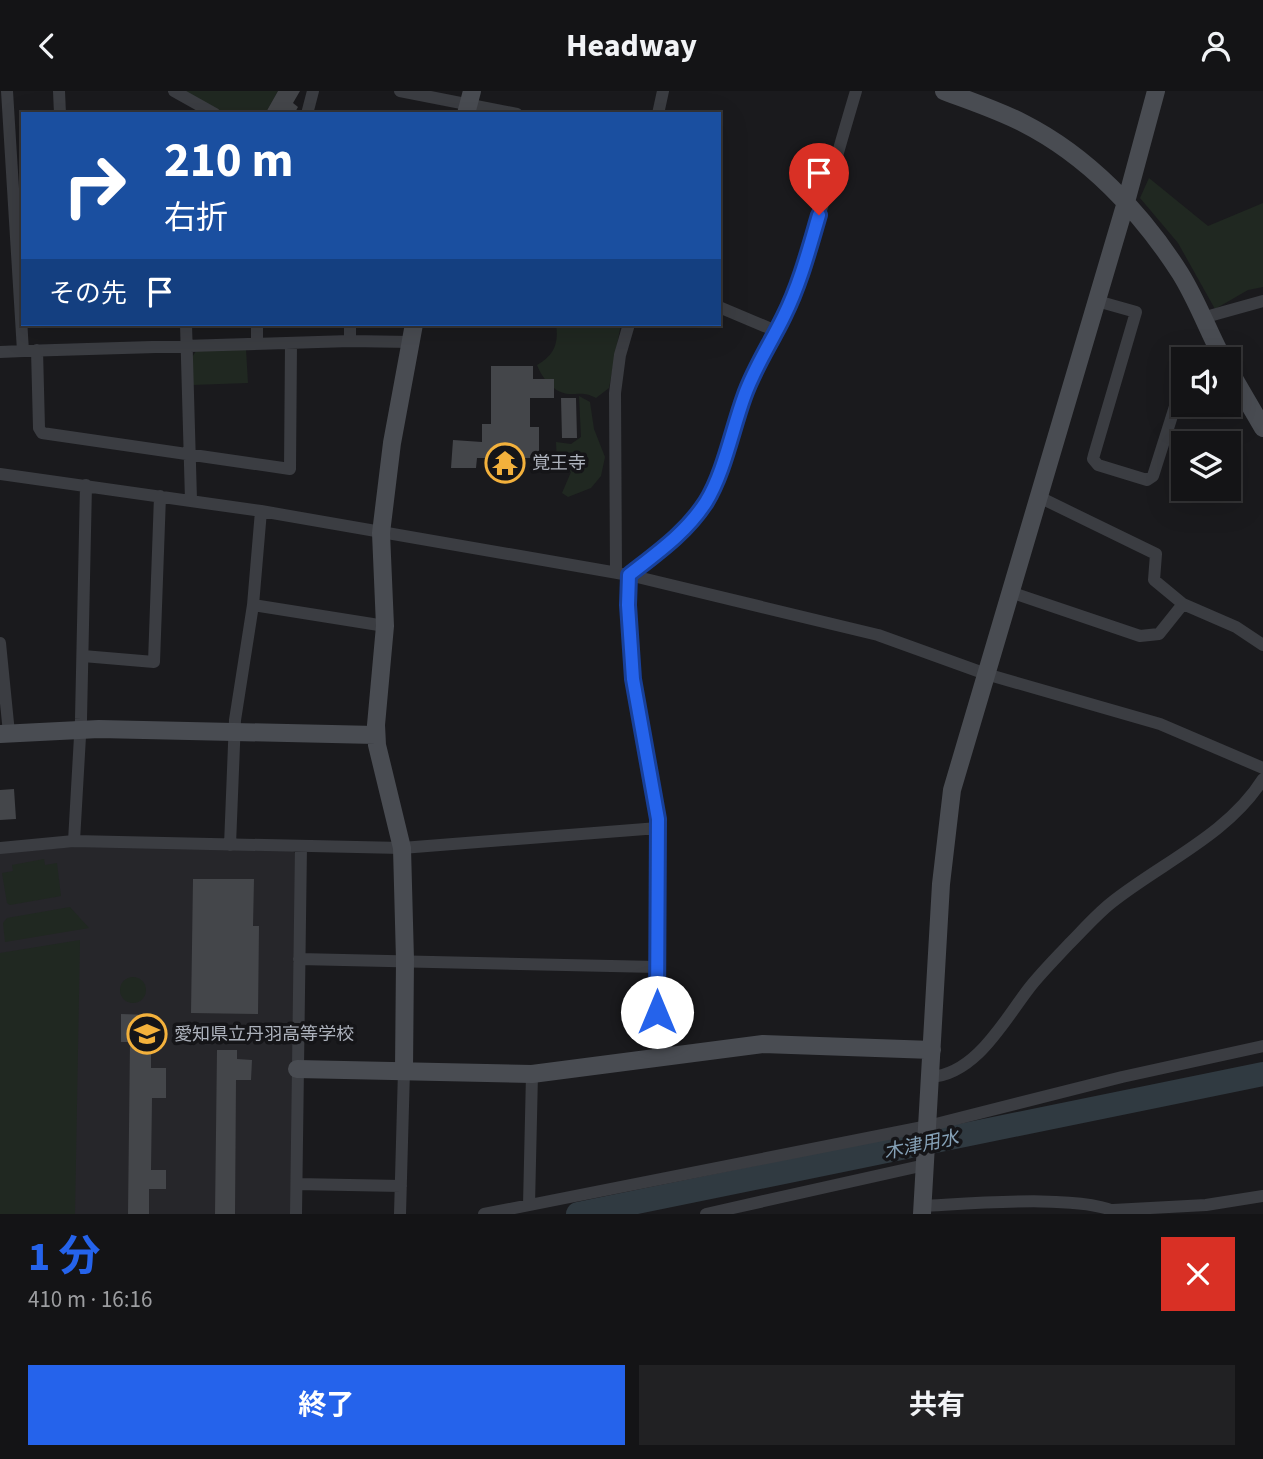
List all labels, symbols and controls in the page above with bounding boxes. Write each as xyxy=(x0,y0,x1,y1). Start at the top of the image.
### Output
text: Headway xyxy=(566,23,697,69)
icon: back xyxy=(28,27,66,65)
icon: person xyxy=(1197,27,1235,65)
text: 210 m xyxy=(164,126,293,196)
icon: right xyxy=(49,140,140,231)
pin xyxy=(789,143,849,215)
icon: arrive xyxy=(800,154,838,192)
text: 右折 xyxy=(164,195,228,241)
icon: arrive xyxy=(141,273,179,311)
text: その先 xyxy=(49,275,127,312)
map controls xyxy=(1171,347,1241,501)
button: sound xyxy=(1171,347,1241,417)
button: layers xyxy=(1171,431,1241,501)
temple icon: 覚王寺 xyxy=(484,442,526,484)
place label: 覚王寺 xyxy=(532,451,586,476)
position arrow xyxy=(620,975,694,1049)
school or university icon: 愛知県立丹羽高等学校 xyxy=(126,1013,168,1055)
place label: 愛知県立丹羽高等学校 xyxy=(174,1022,354,1047)
water label: 木津用水 xyxy=(881,1124,963,1167)
text: 1 分 xyxy=(28,1227,101,1287)
button: close xyxy=(1161,1237,1235,1311)
text: 410 m · 16:16 xyxy=(28,1283,152,1316)
button: 終了 xyxy=(28,1365,625,1445)
button: 共有 xyxy=(639,1365,1235,1445)

